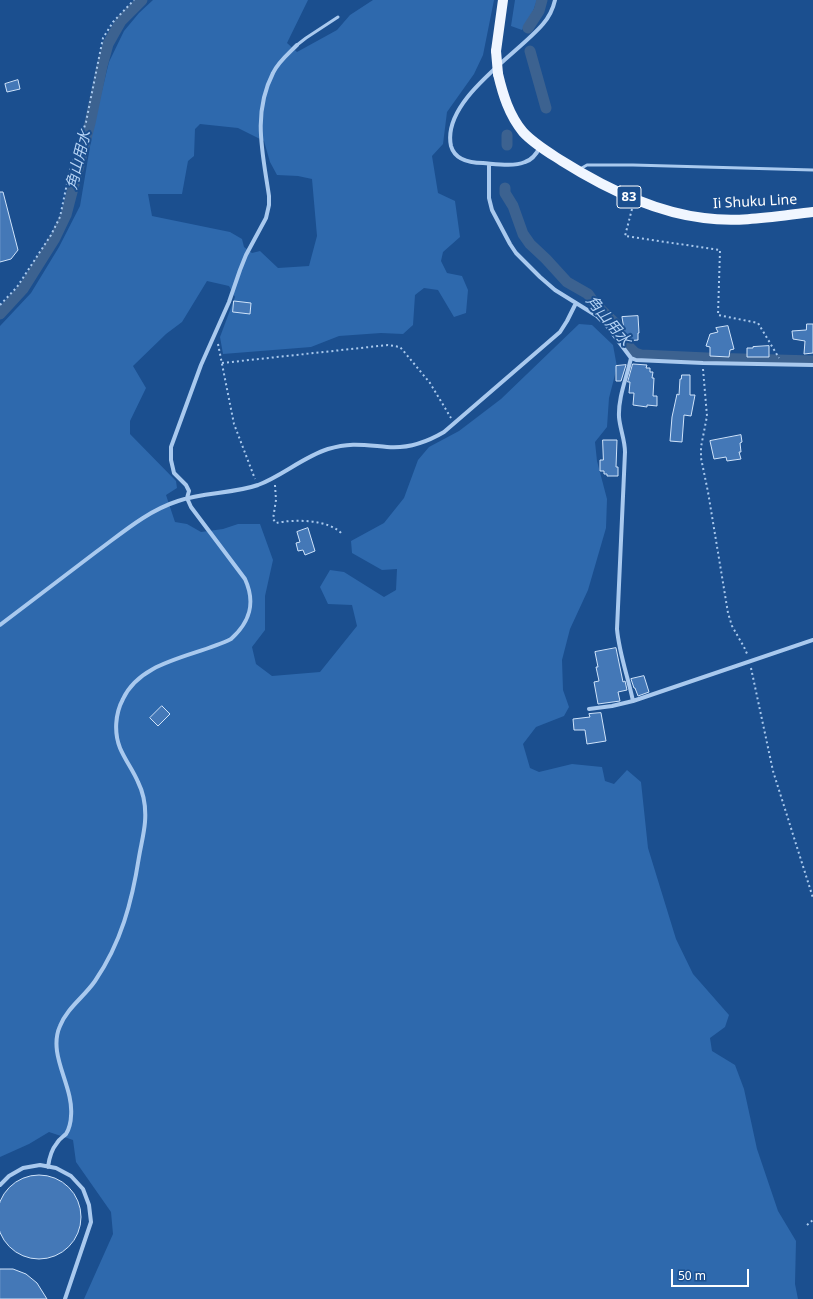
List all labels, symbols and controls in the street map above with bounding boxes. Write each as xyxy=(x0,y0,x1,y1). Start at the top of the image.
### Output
water label: 角山用水 xyxy=(63,129,95,191)
road number: 83 xyxy=(617,186,641,208)
street label: Ii Shuku Line xyxy=(712,191,798,213)
water label: 角山用水 xyxy=(582,292,634,350)
scale bar xyxy=(673,1261,751,1287)
text: 50 m xyxy=(678,1267,706,1284)

